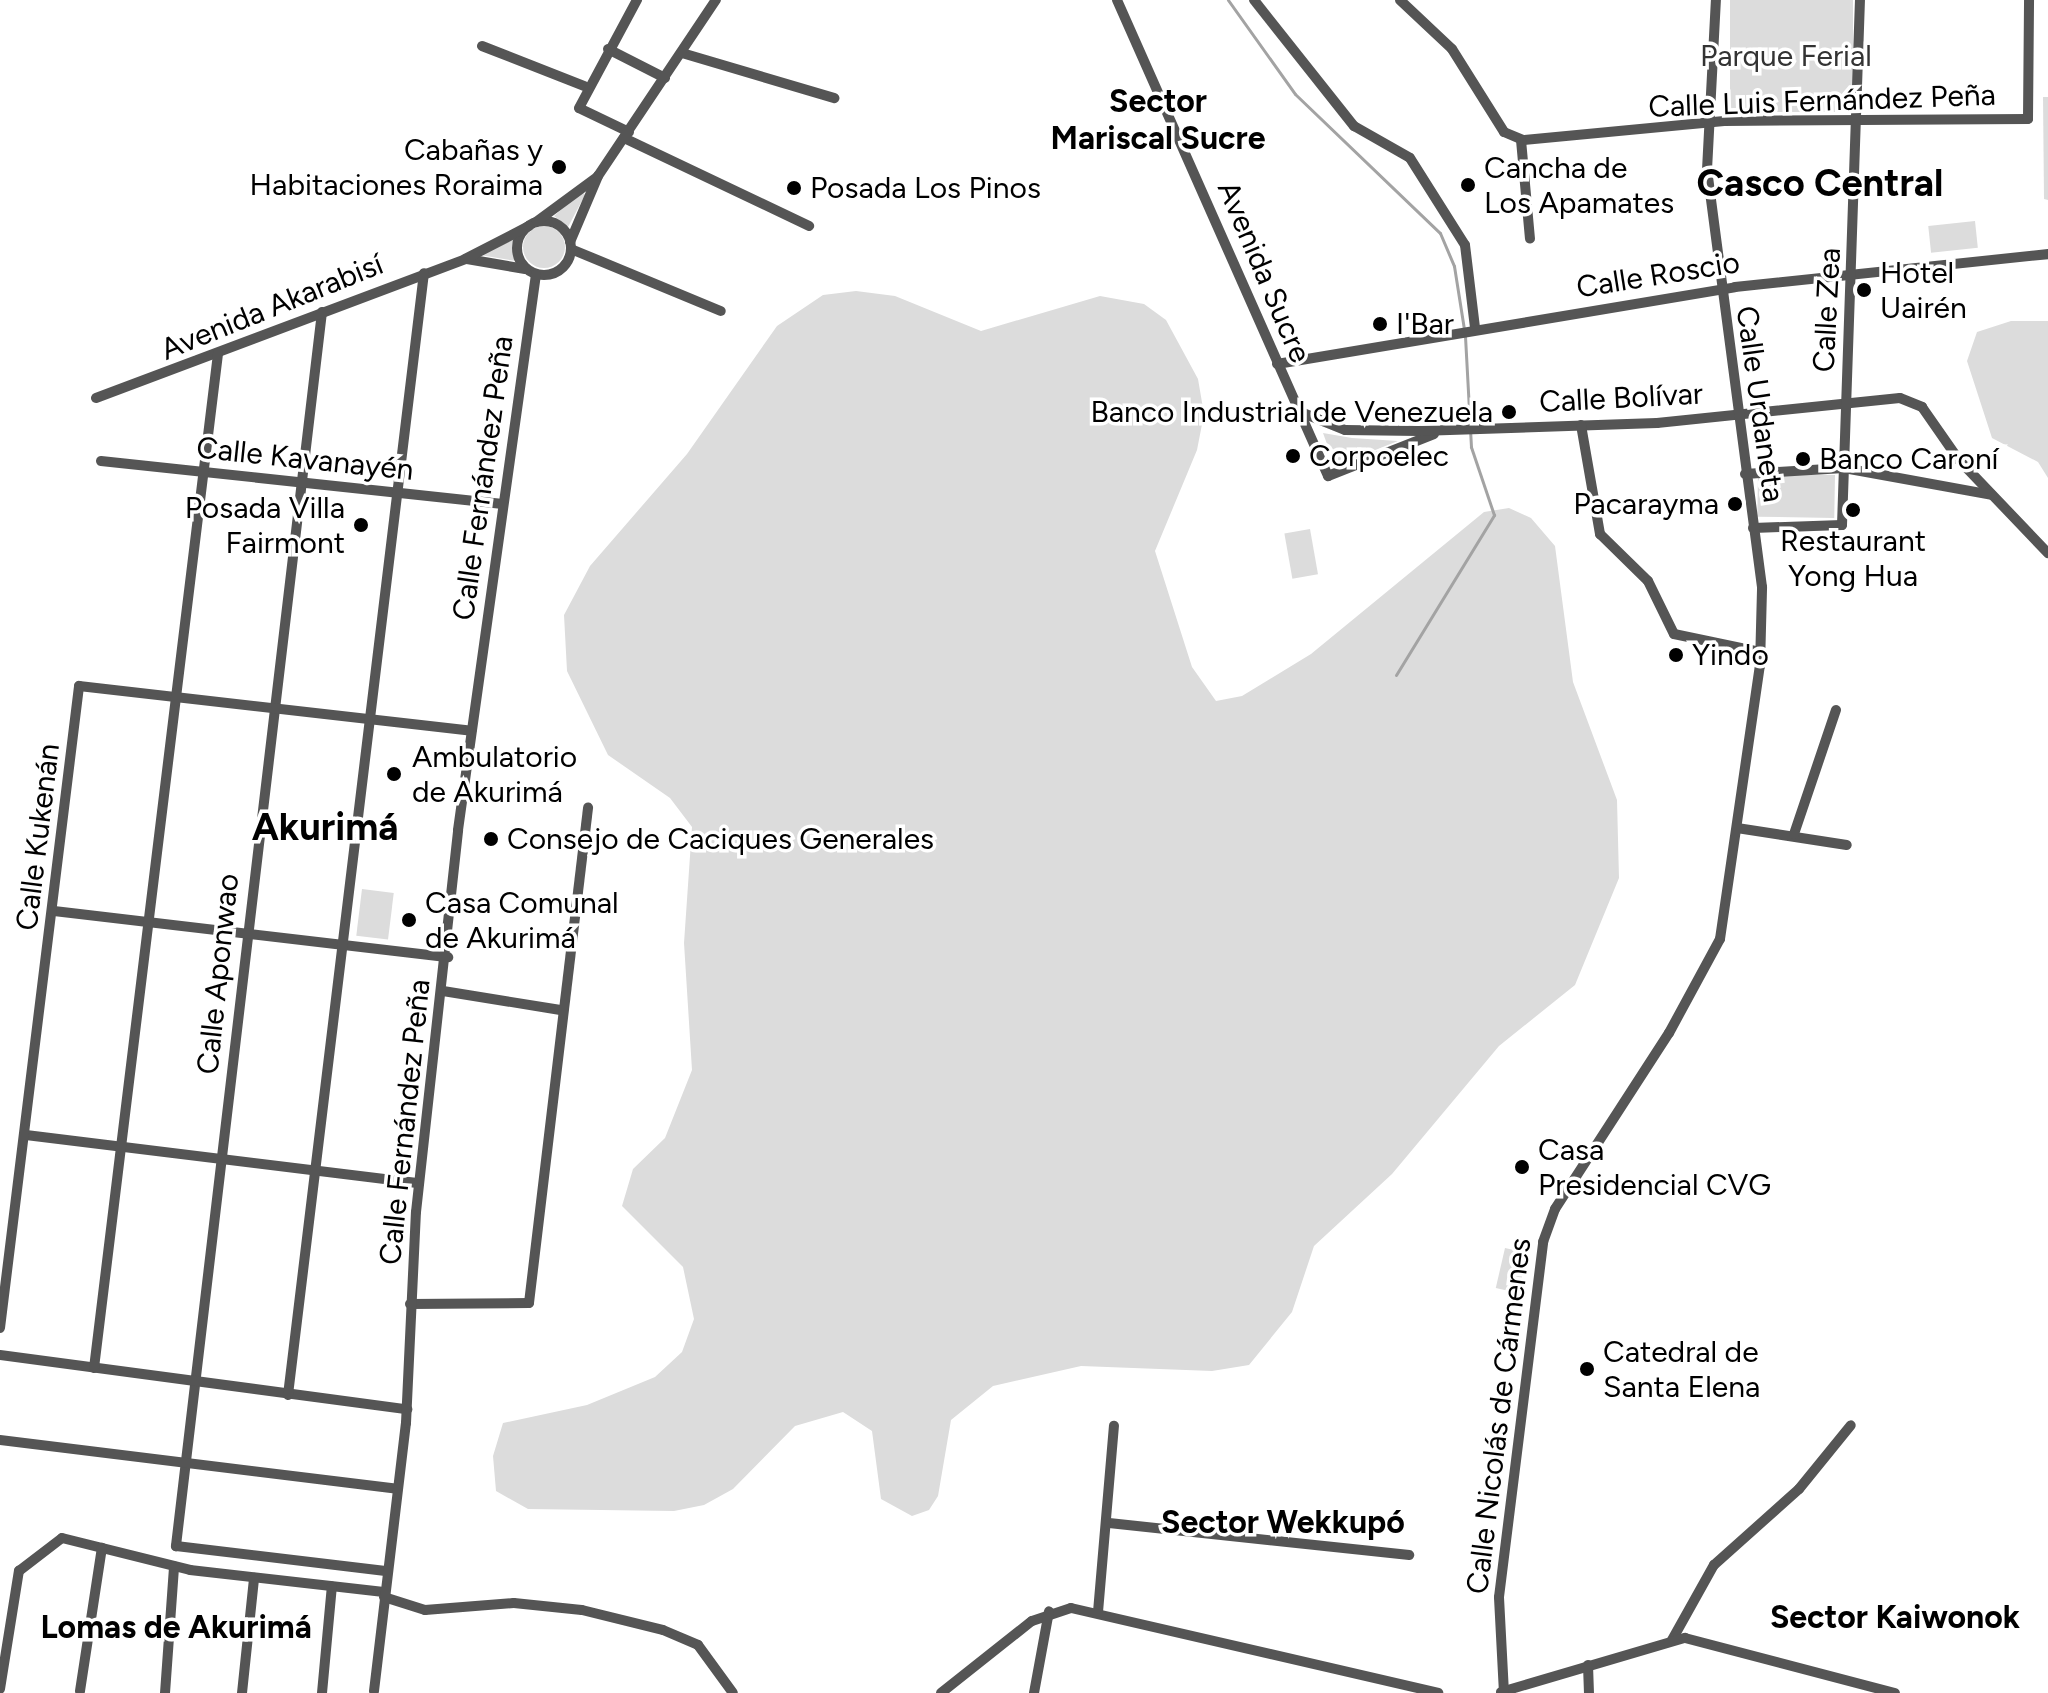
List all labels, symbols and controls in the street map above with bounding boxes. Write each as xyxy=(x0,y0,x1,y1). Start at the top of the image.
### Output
park label: Parque Ferial xyxy=(1700,38,1872,74)
street label: Calle Luis Fernández Peña xyxy=(1648,77,1996,125)
district label: Sector Mariscal Sucre xyxy=(1051,83,1265,158)
place label: Cabañas y Habitaciones Roraima xyxy=(250,132,543,202)
place label: Cancha de Los Apamates xyxy=(1484,150,1674,220)
marker: Cabañas y Habitaciones Roraima xyxy=(550,158,568,176)
district label: Casco Central xyxy=(1697,161,1943,207)
place label: Posada Los Pinos xyxy=(810,170,1041,206)
street label: Avenida Sucre xyxy=(1210,176,1318,368)
marker: Cancha de Los Apamates xyxy=(1459,176,1477,194)
marker: Posada Los Pinos xyxy=(785,179,803,197)
street label: Calle Roscio xyxy=(1574,244,1742,306)
street label: Avenida Akarabisí xyxy=(156,246,388,368)
street label: Calle Zea xyxy=(1806,247,1848,373)
place label: Hotel Uairén xyxy=(1880,255,1967,326)
marker: Hotel Uairén xyxy=(1855,281,1873,299)
street label: Calle Urdaneta xyxy=(1728,304,1792,504)
place label: I'Bar xyxy=(1396,306,1454,342)
marker: I'Bar xyxy=(1371,315,1389,333)
street label: Calle Fernández Peña xyxy=(445,333,521,623)
street label: Calle Bolívar xyxy=(1538,376,1704,420)
place label: Banco Industrial de Venezuela xyxy=(1090,394,1493,430)
marker: Banco Industrial de Venezuela xyxy=(1500,403,1518,421)
street label: Calle Kavanayén xyxy=(195,430,415,488)
place label: Corpoelec xyxy=(1309,438,1449,474)
place label: Banco Caroní xyxy=(1819,441,1999,477)
marker: Corpoelec xyxy=(1284,447,1302,465)
marker: Banco Caroní xyxy=(1794,450,1812,468)
place label: Pacarayma xyxy=(1573,486,1719,522)
place label: Posada Villa Fairmont xyxy=(185,490,345,560)
marker: Pacarayma xyxy=(1726,495,1744,513)
marker: Restaurant Yong Hua xyxy=(1844,501,1862,519)
marker: Posada Villa Fairmont xyxy=(352,516,370,534)
place label: Restaurant Yong Hua xyxy=(1780,523,1926,594)
place label: Yindo xyxy=(1692,637,1769,673)
marker: Yindo xyxy=(1667,646,1685,664)
place label: Ambulatorio de Akurimá xyxy=(412,739,577,810)
street label: Calle Kukenán xyxy=(9,741,67,933)
marker: Ambulatorio de Akurimá xyxy=(383,763,405,785)
district label: Akurimá xyxy=(252,805,398,851)
place label: Consejo de Caciques Generales xyxy=(507,821,934,857)
marker: Consejo de Caciques Generales xyxy=(482,830,500,848)
street label: Calle Aponwao xyxy=(190,872,246,1076)
place label: Casa Comunal de Akurimá xyxy=(425,885,619,956)
marker: Casa Comunal de Akurimá xyxy=(400,911,418,929)
street label: Calle Fernández Peña xyxy=(372,977,438,1267)
place label: Casa Presidencial CVG xyxy=(1538,1132,1771,1202)
marker: Casa Presidencial CVG xyxy=(1513,1158,1531,1176)
street label: Calle Nicolás de Cármenes xyxy=(1459,1236,1539,1596)
place label: Catedral de Santa Elena xyxy=(1603,1334,1760,1404)
marker: Catedral de Santa Elena xyxy=(1578,1360,1596,1378)
district label: Sector Wekkupó xyxy=(1161,1503,1405,1541)
district label: Sector Kaiwonok xyxy=(1770,1598,2020,1636)
district label: Lomas de Akurimá xyxy=(40,1608,312,1646)

